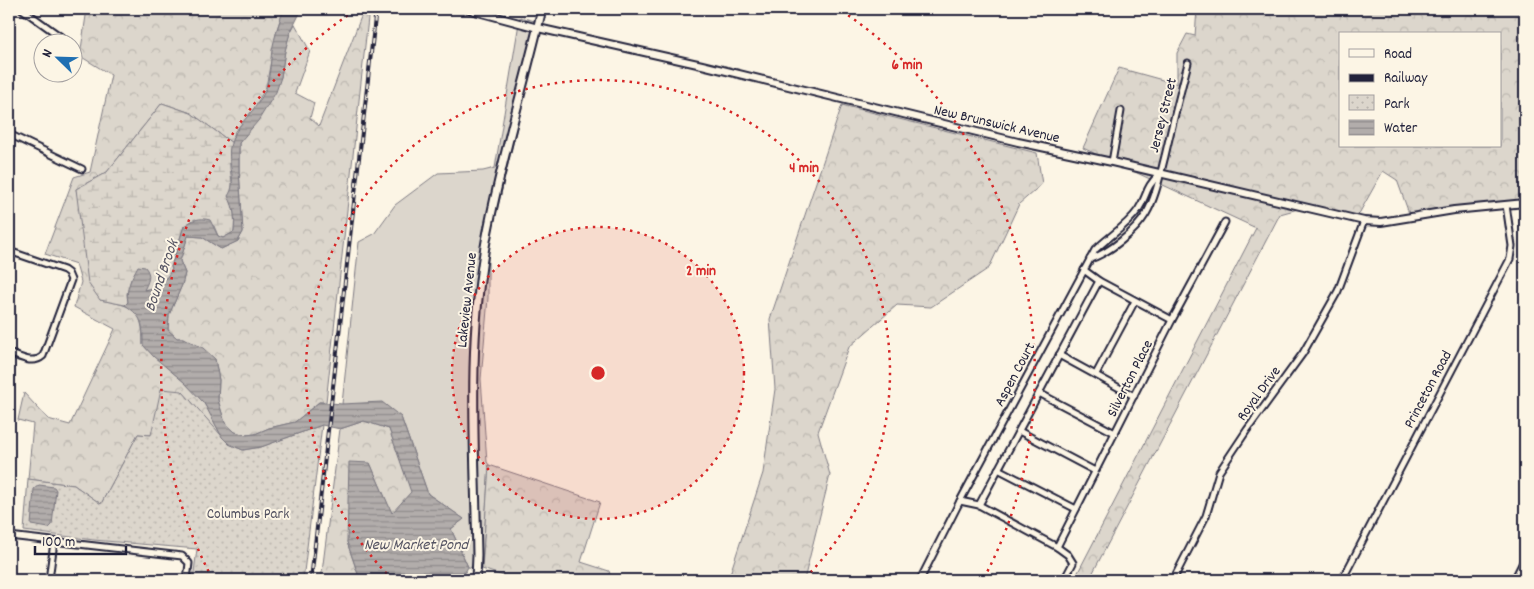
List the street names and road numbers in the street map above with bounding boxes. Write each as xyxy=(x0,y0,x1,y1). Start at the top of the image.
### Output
street label: Jersey Street xyxy=(1144,75,1184,155)
street label: New Brunswick Avenue xyxy=(931,100,1062,150)
street label: Lakeview Avenue xyxy=(452,251,484,349)
street label: Silverton Place xyxy=(1102,336,1160,421)
street label: Aspen Court xyxy=(990,338,1042,411)
street label: Princeton Road xyxy=(1399,347,1459,433)
street label: Royal Drive xyxy=(1232,362,1287,426)

